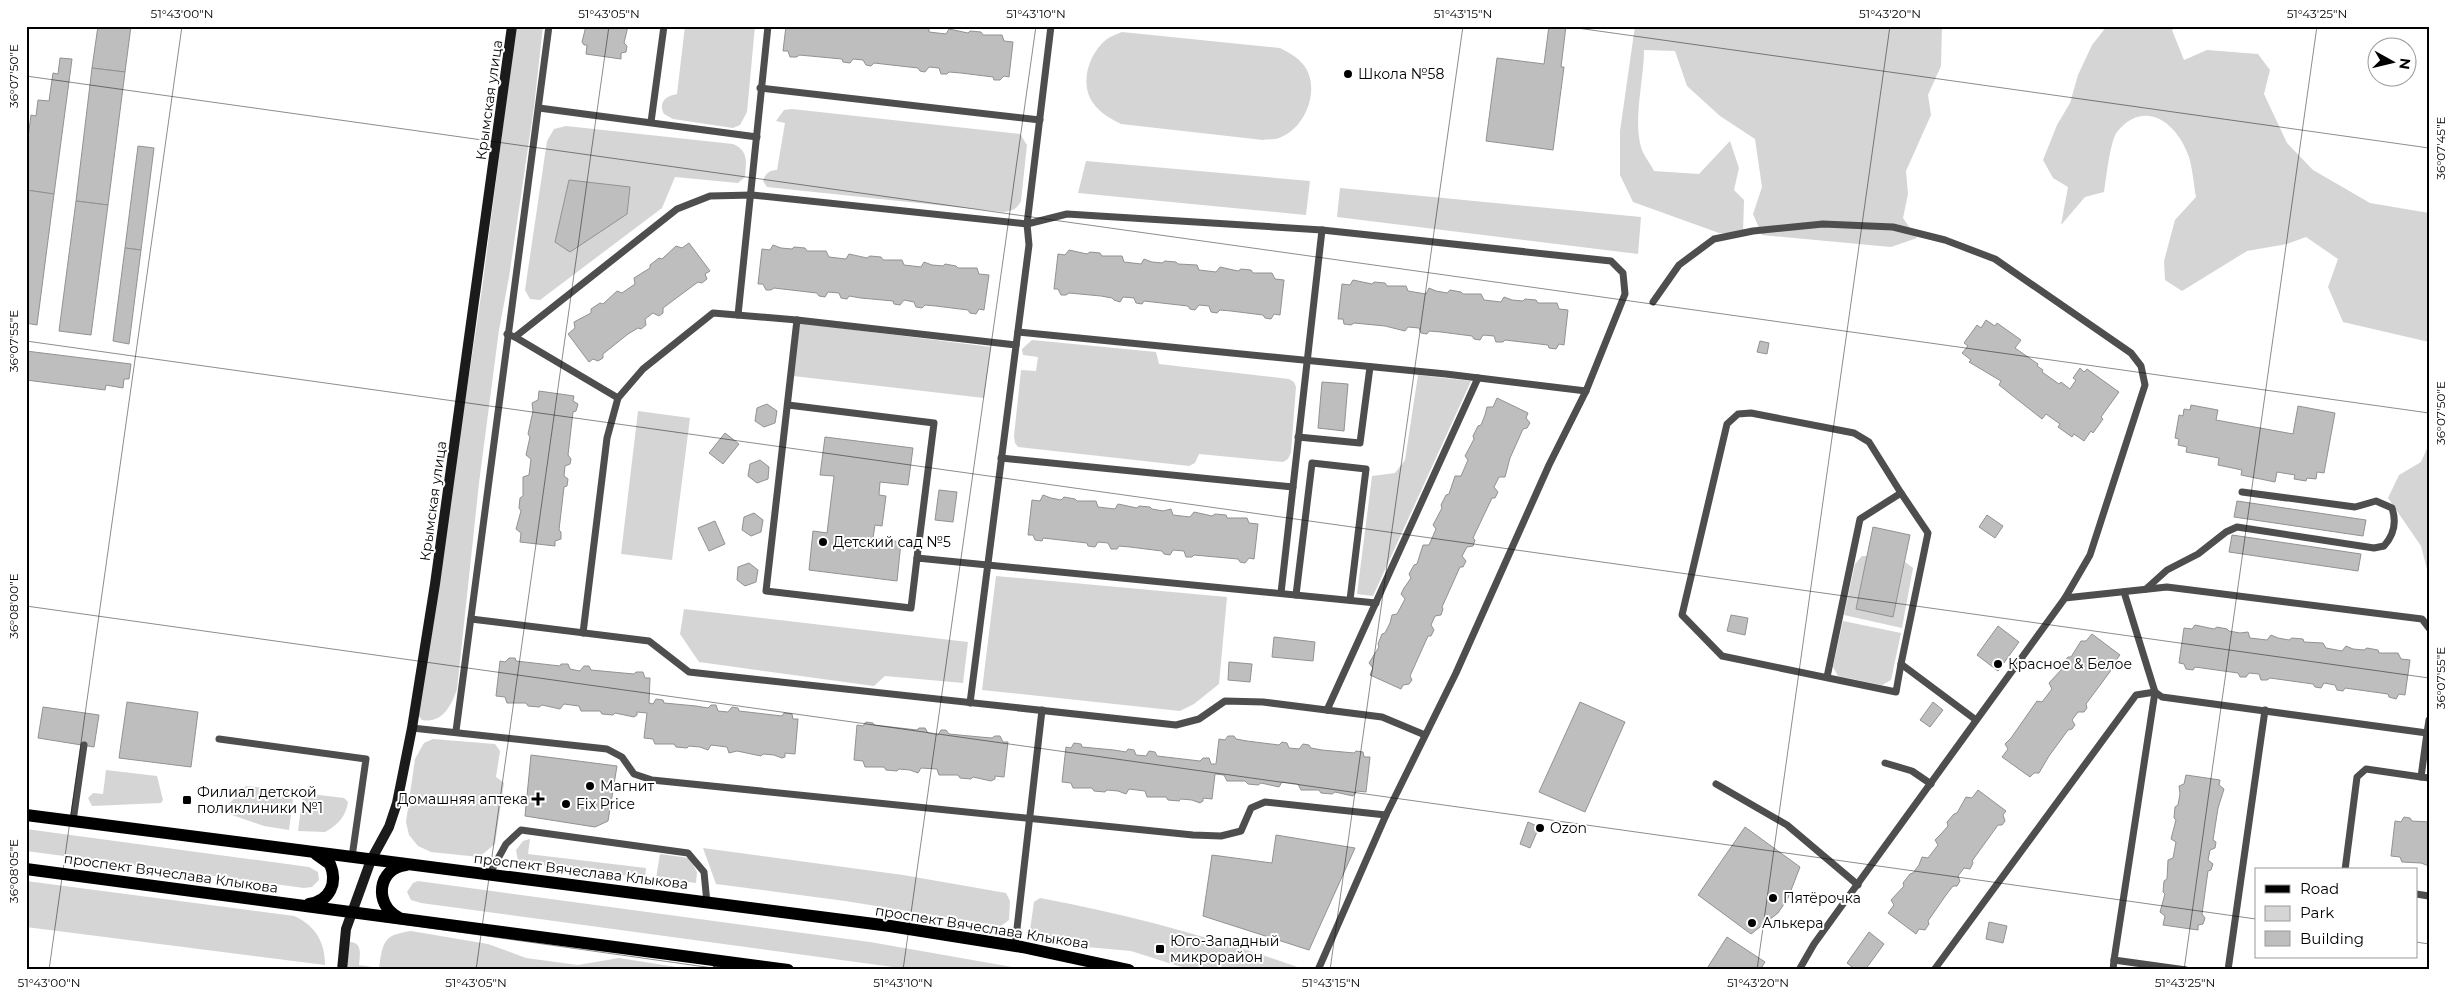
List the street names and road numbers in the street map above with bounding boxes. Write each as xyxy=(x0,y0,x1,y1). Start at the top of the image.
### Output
street label: Крымская улица xyxy=(472,39,506,161)
street label: Крымская улица xyxy=(416,440,450,562)
street label: проспект Вячеслава Клыкова xyxy=(63,849,279,897)
street label: проспект Вячеслава Клыкова xyxy=(473,849,689,893)
street label: проспект Вячеслава Клыкова xyxy=(874,901,1090,953)

